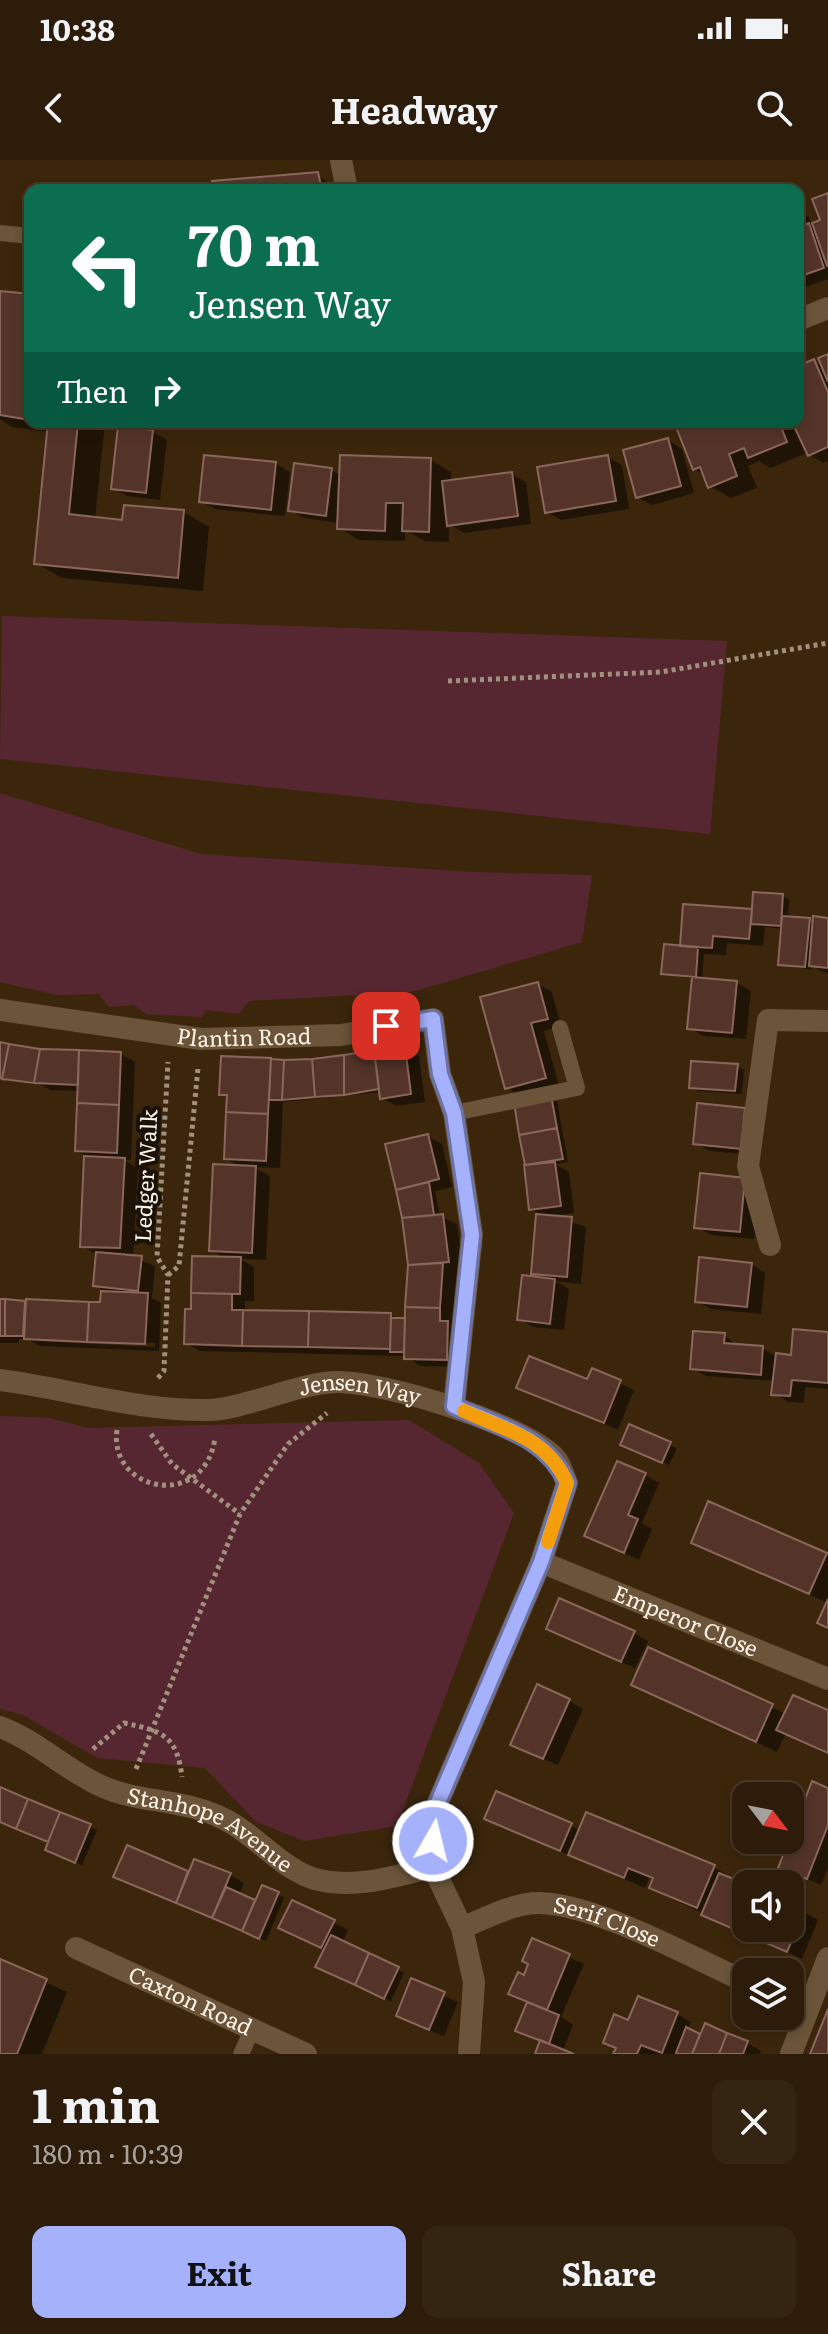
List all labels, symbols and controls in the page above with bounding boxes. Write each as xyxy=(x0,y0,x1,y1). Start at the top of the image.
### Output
text: 10:38 xyxy=(40,6,115,50)
text: Headway xyxy=(330,82,498,135)
icon: back xyxy=(32,86,76,130)
icon: search xyxy=(752,86,796,130)
text: 70 m xyxy=(188,200,320,283)
icon: left xyxy=(56,216,160,320)
text: Jensen Way xyxy=(188,276,391,329)
text: Then xyxy=(56,368,128,412)
icon: right xyxy=(144,368,188,412)
pin xyxy=(352,992,420,1060)
icon: arrive xyxy=(364,1004,408,1048)
street label: Plantin Road xyxy=(175,1018,312,1054)
street label: Ledger Walk xyxy=(125,1108,164,1243)
street label: Jensen Way xyxy=(294,1364,425,1412)
street label: Emperor Close xyxy=(609,1575,763,1664)
street label: Stanhope Avenue xyxy=(124,1777,300,1879)
north arrow xyxy=(732,1782,804,1854)
map controls xyxy=(732,1782,804,2030)
position arrow xyxy=(391,1799,475,1883)
button: sound xyxy=(732,1870,804,1942)
street label: Serif Close xyxy=(551,1886,666,1954)
street label: Caxton Road xyxy=(124,1957,258,2042)
button: layers xyxy=(732,1958,804,2030)
text: 1 min xyxy=(32,2067,160,2138)
button: close xyxy=(712,2080,796,2164)
text: 180 m · 10:39 xyxy=(32,2133,183,2172)
button: Exit xyxy=(32,2226,406,2318)
button: Share xyxy=(422,2226,796,2318)

